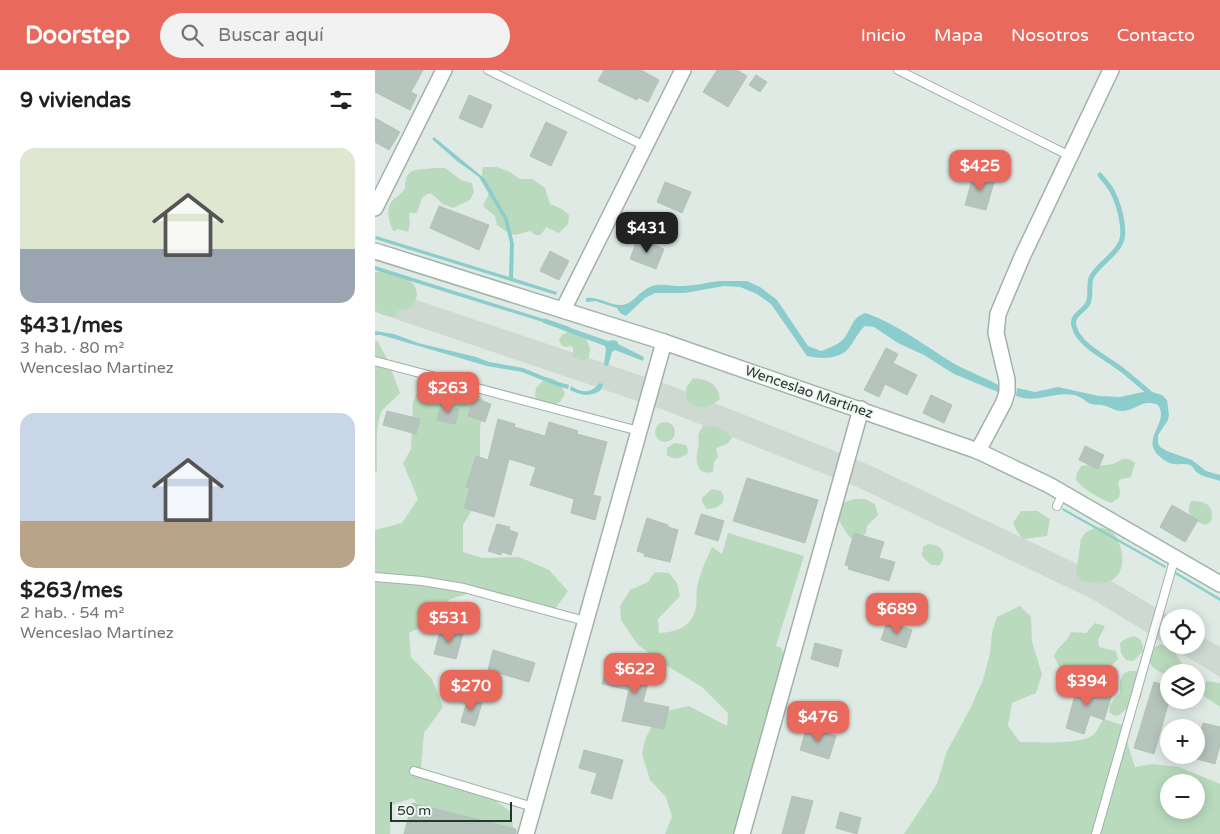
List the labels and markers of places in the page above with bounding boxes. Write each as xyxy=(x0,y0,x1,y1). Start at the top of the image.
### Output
pin: $425 xyxy=(950,150,1010,192)
pin: $431 xyxy=(617,212,677,254)
pin: $263 xyxy=(418,372,478,414)
pin: $689 xyxy=(867,592,927,635)
pin: $531 xyxy=(419,602,479,644)
pin: $622 xyxy=(605,652,665,695)
pin: $394 xyxy=(1057,664,1117,707)
pin: $270 xyxy=(441,670,501,712)
pin: $476 xyxy=(788,700,848,743)

